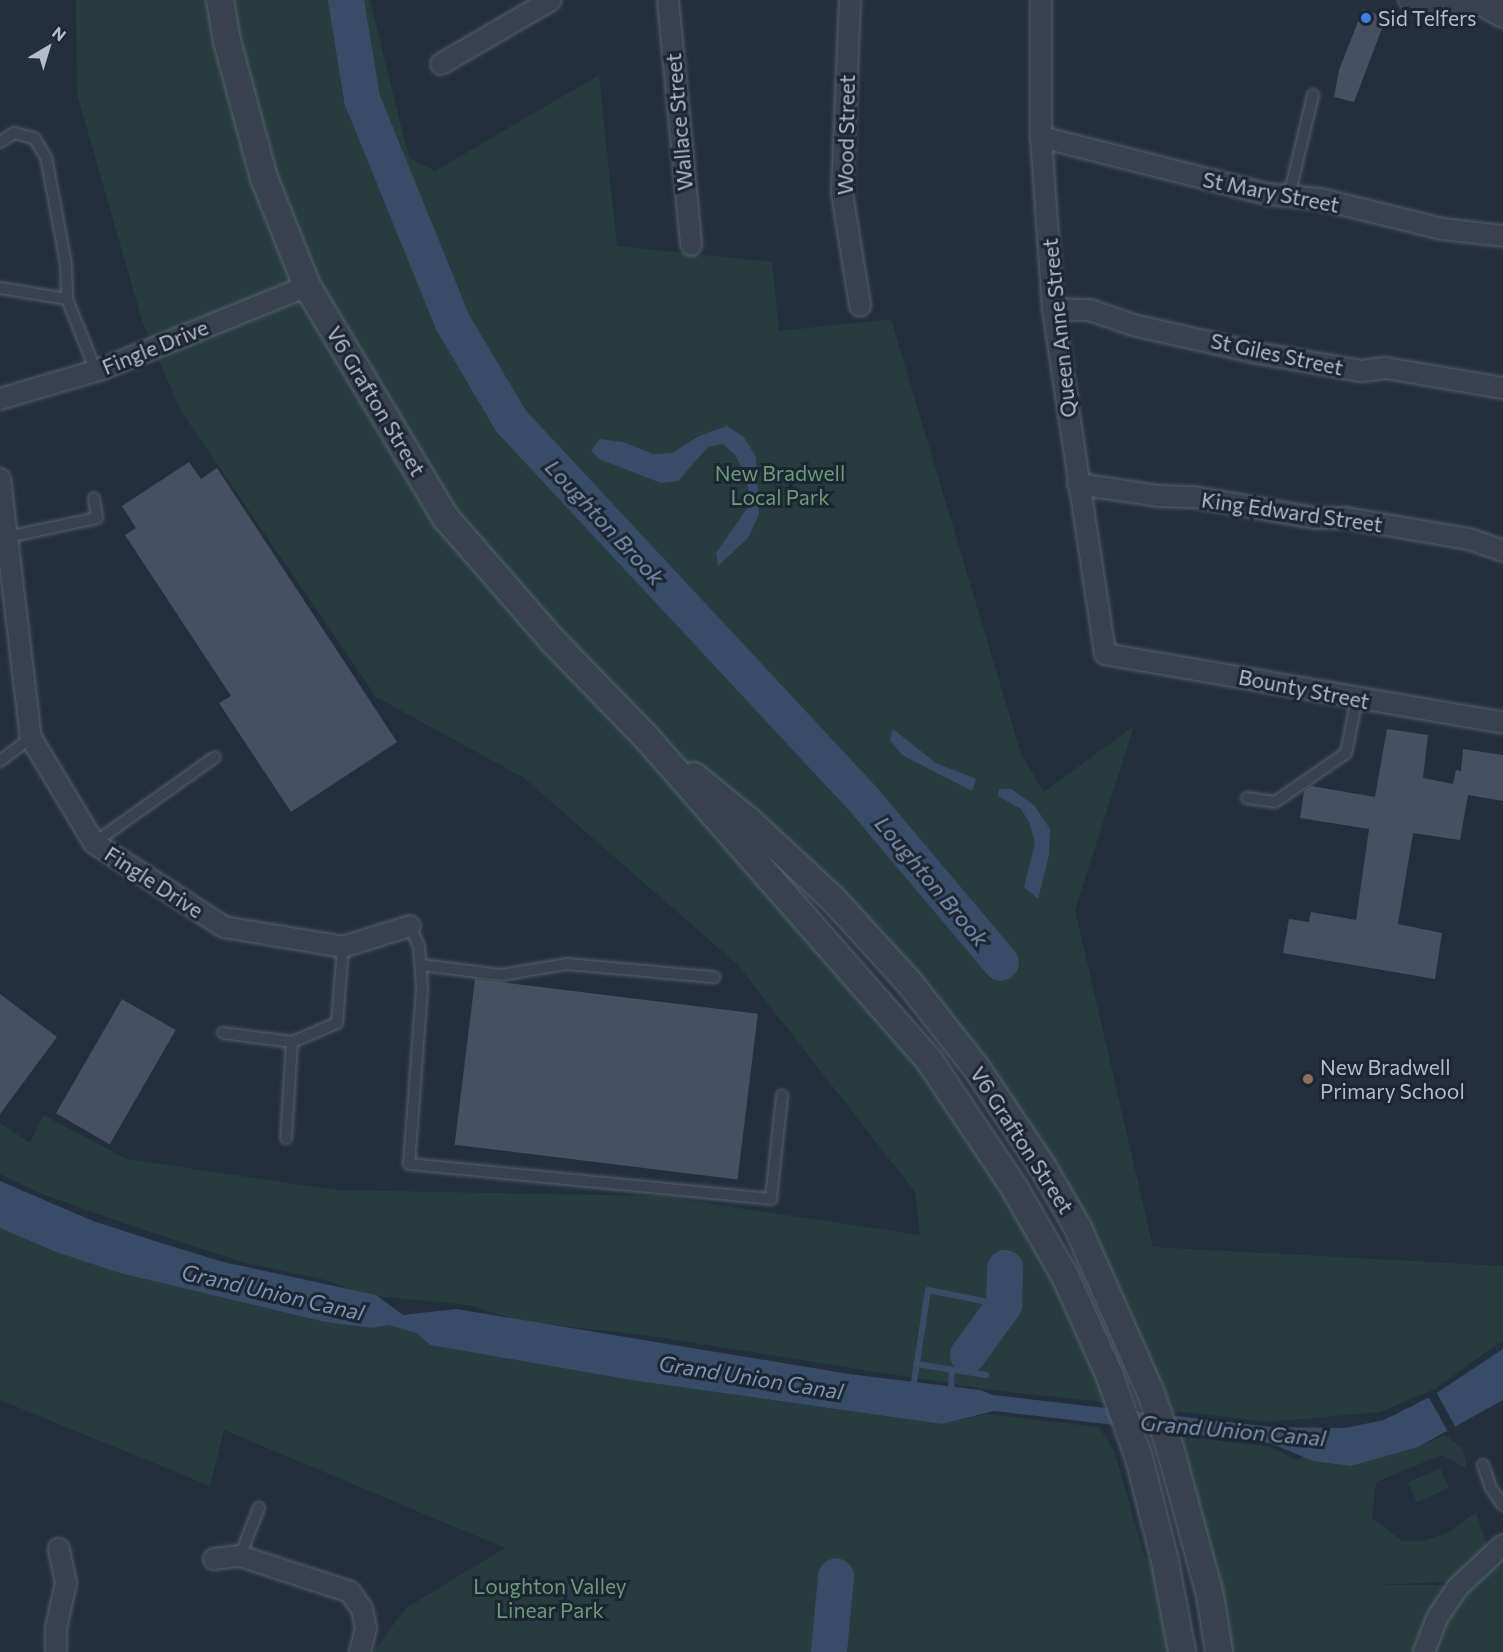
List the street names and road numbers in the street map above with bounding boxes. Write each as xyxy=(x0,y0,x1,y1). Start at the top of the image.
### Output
street label: Wallace Street xyxy=(660,52,698,192)
street label: Wood Street xyxy=(832,75,860,195)
street label: St Mary Street xyxy=(1201,166,1341,218)
street label: Queen Anne Street xyxy=(1037,237,1081,419)
street label: Fingle Drive xyxy=(98,314,212,380)
street label: V6 Grafton Street xyxy=(321,322,431,480)
street label: St Giles Street xyxy=(1208,328,1346,380)
street label: King Edward Street xyxy=(1200,487,1384,537)
street label: Bounty Street xyxy=(1236,664,1372,714)
street label: Fingle Drive xyxy=(100,841,208,923)
street label: V6 Grafton Street xyxy=(965,1062,1079,1218)

